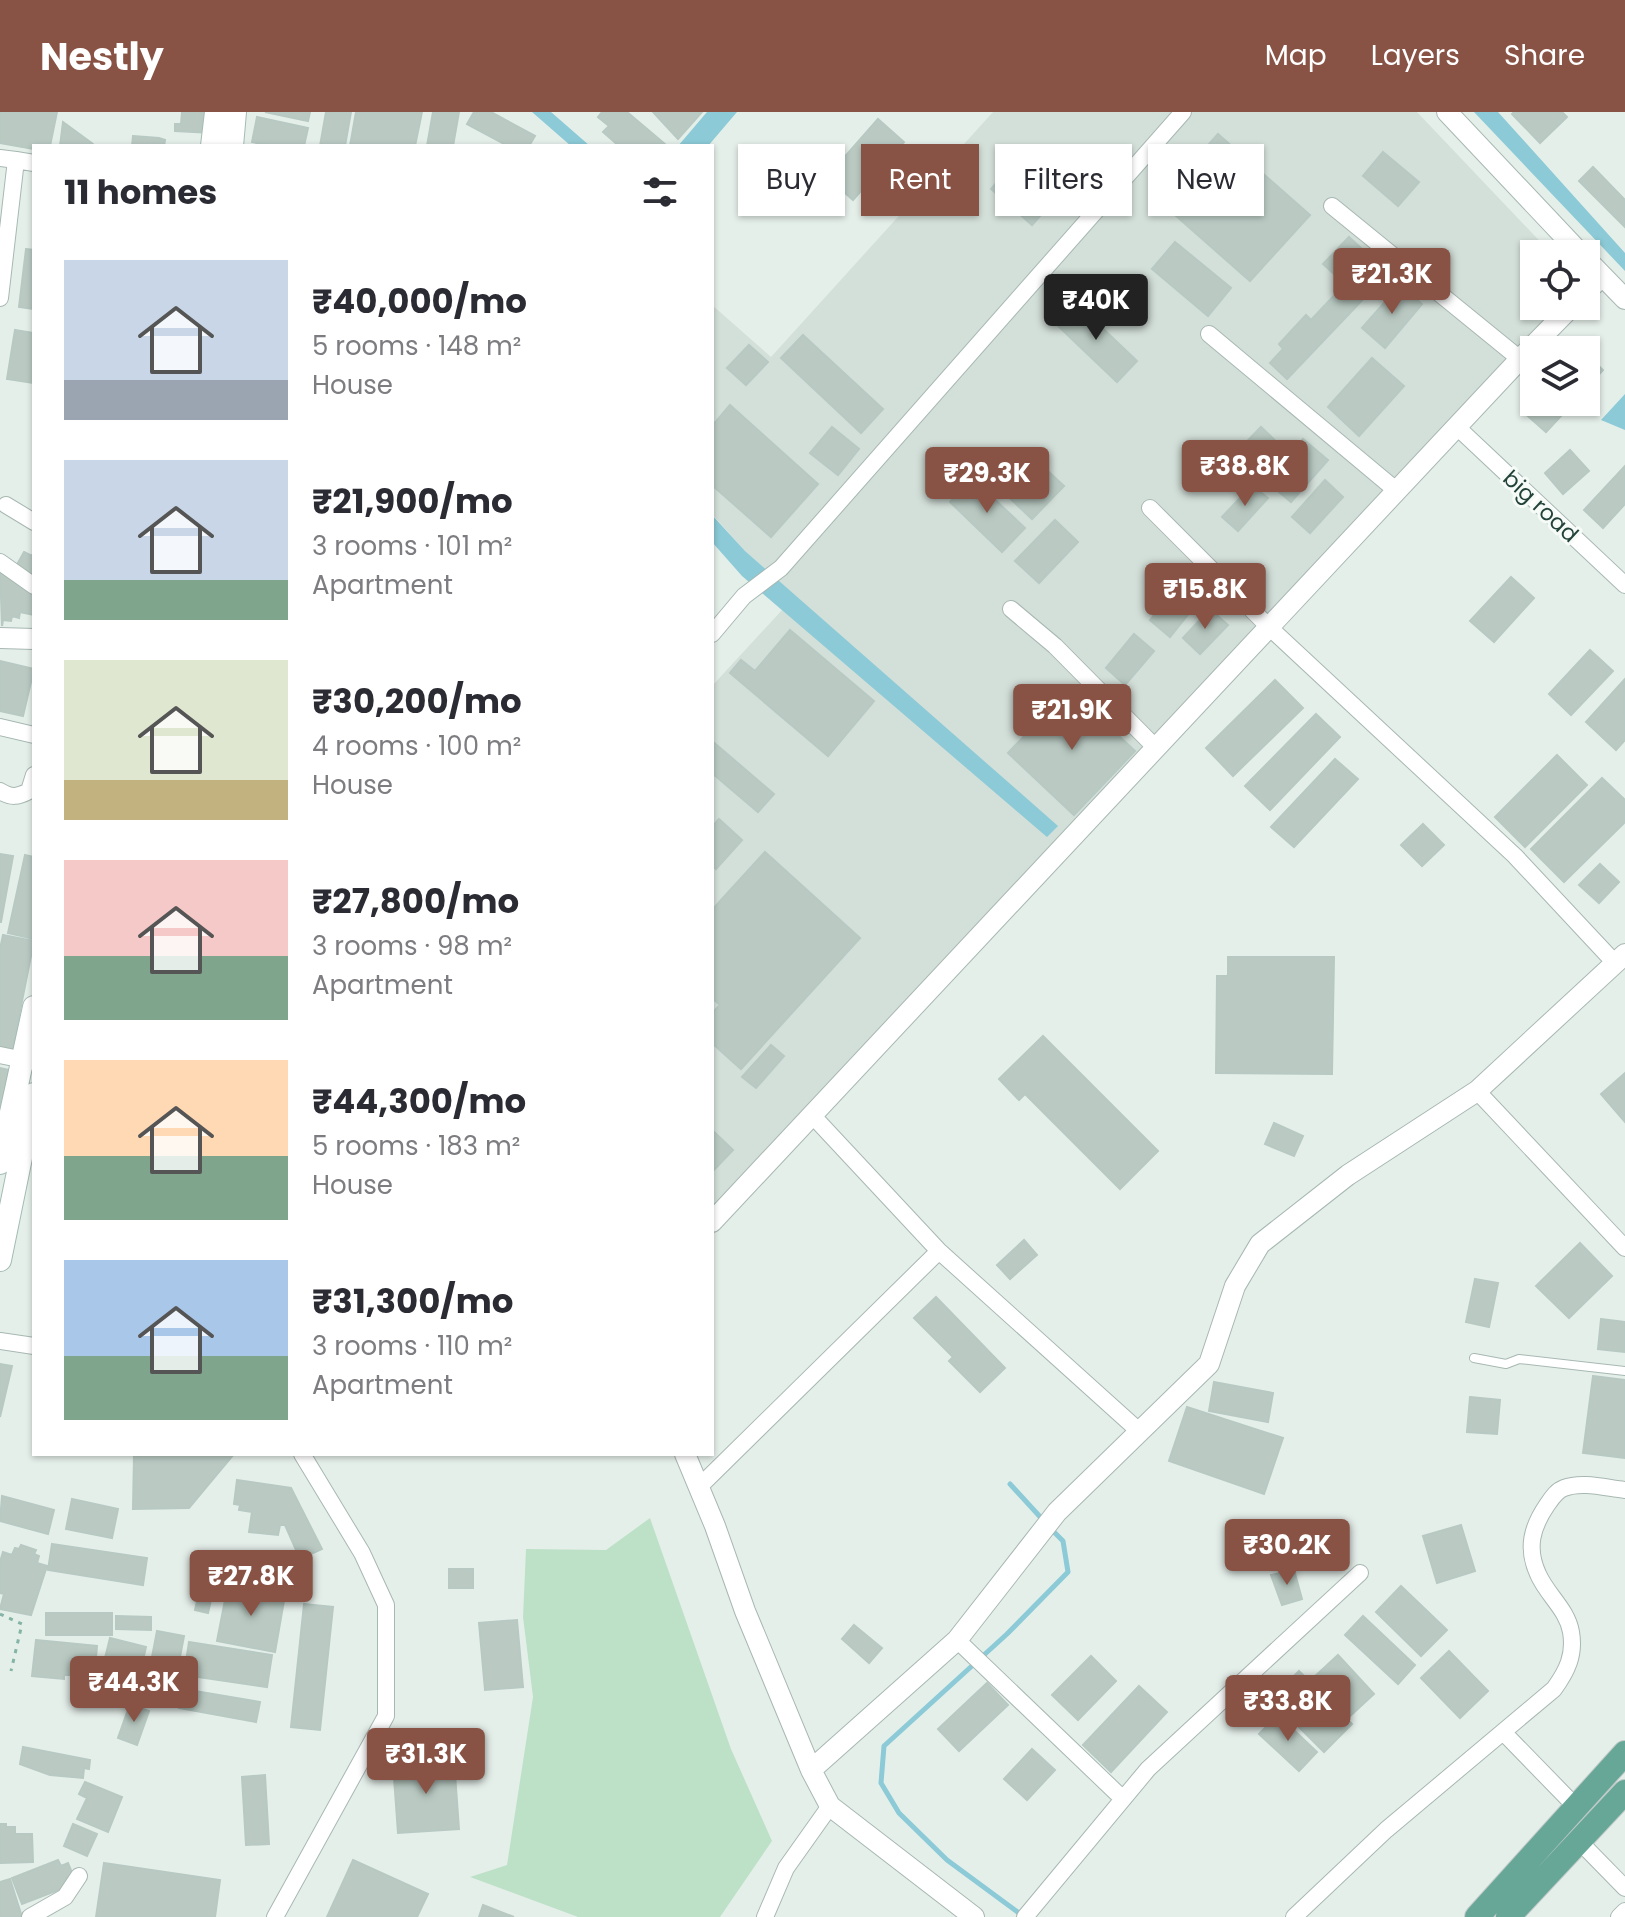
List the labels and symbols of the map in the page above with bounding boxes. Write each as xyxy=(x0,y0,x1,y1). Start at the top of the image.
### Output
pin: ₹21.3K xyxy=(1327,248,1457,316)
pin: ₹40K xyxy=(1049,274,1143,342)
pin: ₹38.8K xyxy=(1180,440,1310,508)
pin: ₹29.3K xyxy=(922,447,1052,515)
street label: big road xyxy=(1496,463,1585,549)
pin: ₹15.8K xyxy=(1140,563,1270,631)
pin: ₹21.9K xyxy=(1007,684,1137,752)
pin: ₹30.2K xyxy=(1222,1519,1352,1587)
pin: ₹27.8K xyxy=(186,1550,316,1618)
pin: ₹44.3K xyxy=(69,1656,199,1724)
pin: ₹33.8K xyxy=(1223,1675,1353,1743)
pin: ₹31.3K xyxy=(361,1728,491,1796)

